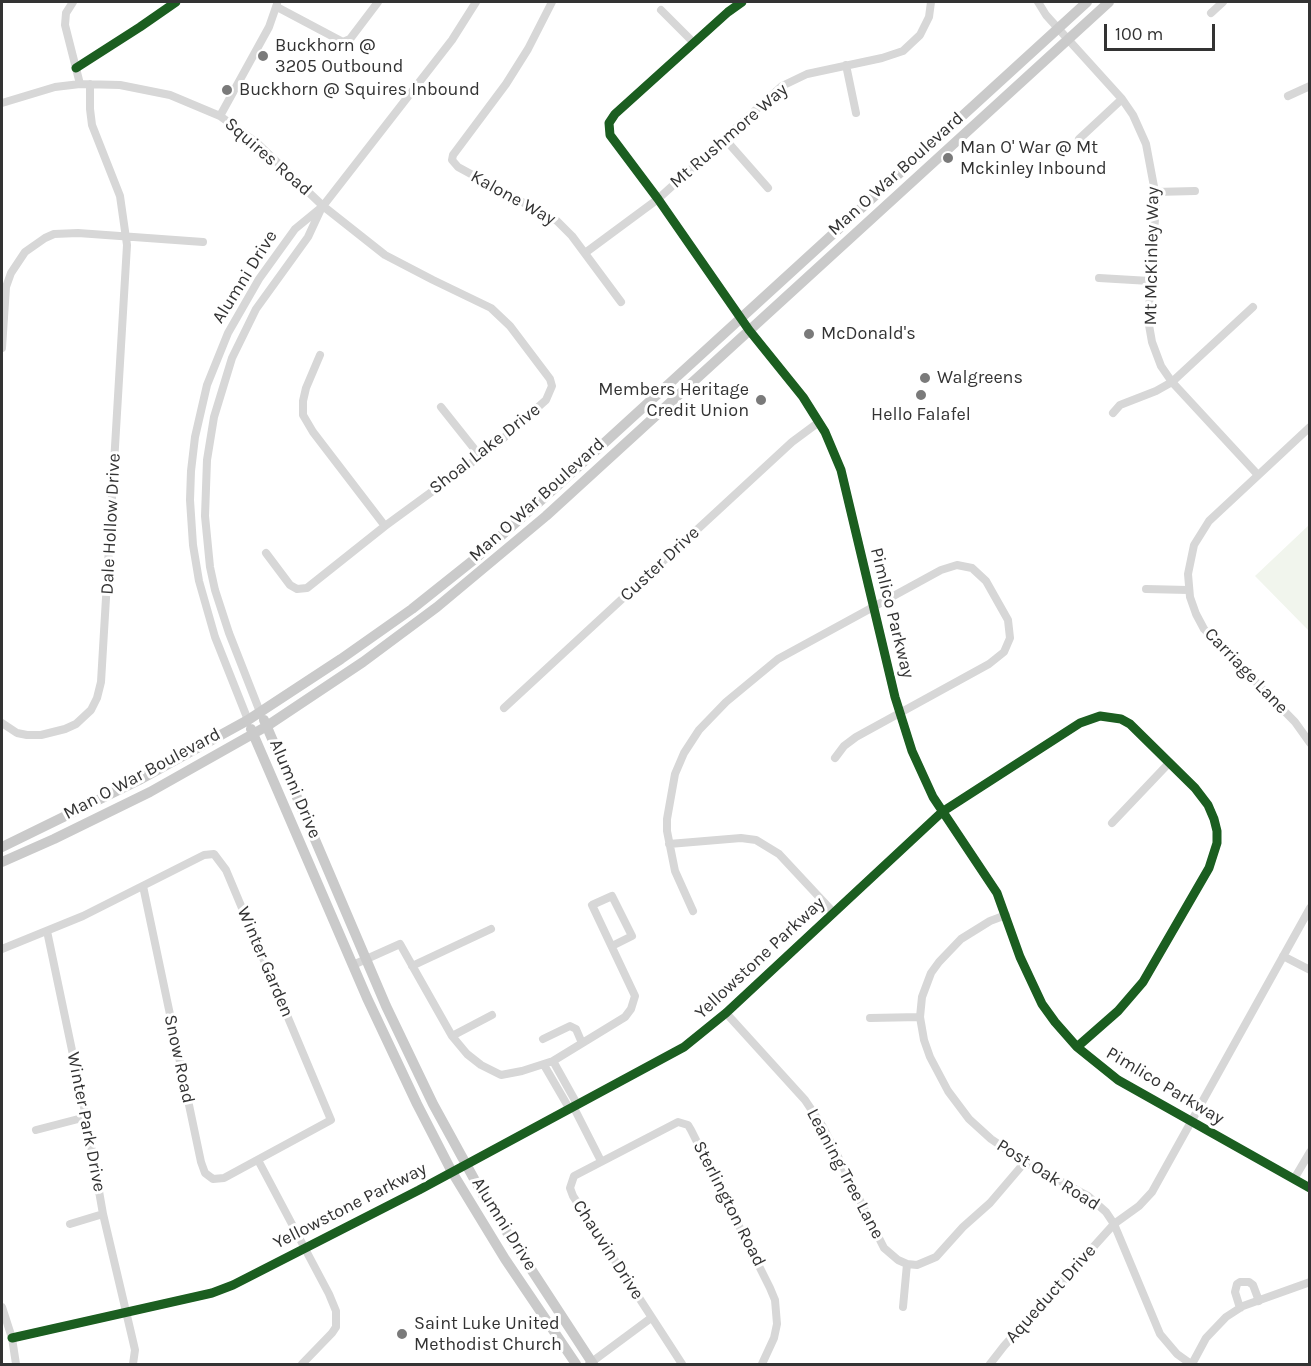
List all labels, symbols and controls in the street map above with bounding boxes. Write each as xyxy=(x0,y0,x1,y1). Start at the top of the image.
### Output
scale bar xyxy=(1107,12,1218,50)
text: 100 m xyxy=(1115,23,1163,45)
place label: Buckhorn @ 3205 Outbound xyxy=(275,35,403,78)
marker: Buckhorn @ 3205 Outbound xyxy=(256,49,270,63)
place label: Buckhorn @ Squires Inbound xyxy=(239,79,480,101)
street label: Mt Rushmore Way xyxy=(666,79,792,193)
marker: Buckhorn @ Squires Inbound xyxy=(220,83,234,97)
street label: Man O War Boulevard xyxy=(824,108,968,240)
street label: Squires Road xyxy=(220,113,316,201)
place label: Man O' War @ Mt Mckinley Inbound xyxy=(960,137,1107,180)
marker: Man O' War @ Mt Mckinley Inbound xyxy=(941,151,955,165)
street label: Kalone Way xyxy=(467,166,559,230)
street label: Mt McKinley Way xyxy=(1140,186,1164,326)
street label: Alumni Drive xyxy=(208,226,282,328)
place label: McDonald's xyxy=(821,323,916,345)
marker: McDonald's xyxy=(802,327,816,341)
place label: Walgreens xyxy=(937,367,1023,389)
marker: Walgreens xyxy=(918,371,932,385)
place label: Members Heritage Credit Union xyxy=(598,379,749,422)
marker: Hello Falafel xyxy=(914,388,928,402)
marker: Members Heritage Credit Union xyxy=(754,393,768,407)
street label: Shoal Lake Drive xyxy=(425,399,545,499)
place label: Hello Falafel xyxy=(871,404,971,426)
street label: Man O War Boulevard xyxy=(465,434,609,566)
street label: Dale Hollow Drive xyxy=(97,453,125,595)
street label: Custer Drive xyxy=(616,522,704,606)
street label: Pimlico Parkway xyxy=(865,545,919,681)
street label: Carriage Lane xyxy=(1200,623,1292,719)
street label: Man O War Boulevard xyxy=(60,723,224,825)
street label: Alumni Drive xyxy=(264,736,326,842)
street label: Yellowstone Parkway xyxy=(691,892,829,1024)
street label: Winter Garden xyxy=(232,904,298,1020)
street label: Snow Road xyxy=(159,1013,199,1105)
street label: Pimlico Parkway xyxy=(1102,1042,1228,1130)
street label: Winter Park Drive xyxy=(62,1050,110,1194)
street label: Leaning Tree Lane xyxy=(802,1105,888,1243)
street label: Post Oak Road xyxy=(992,1135,1104,1215)
street label: Sterlington Road xyxy=(688,1138,770,1270)
street label: Yellowstone Parkway xyxy=(270,1158,430,1254)
street label: Alumni Drive xyxy=(467,1173,541,1275)
street label: Chauvin Drive xyxy=(568,1196,648,1304)
street label: Aqueduct Drive xyxy=(1001,1240,1101,1348)
place label: Saint Luke United Methodist Church xyxy=(414,1313,562,1356)
marker: Saint Luke United Methodist Church xyxy=(395,1327,409,1341)

